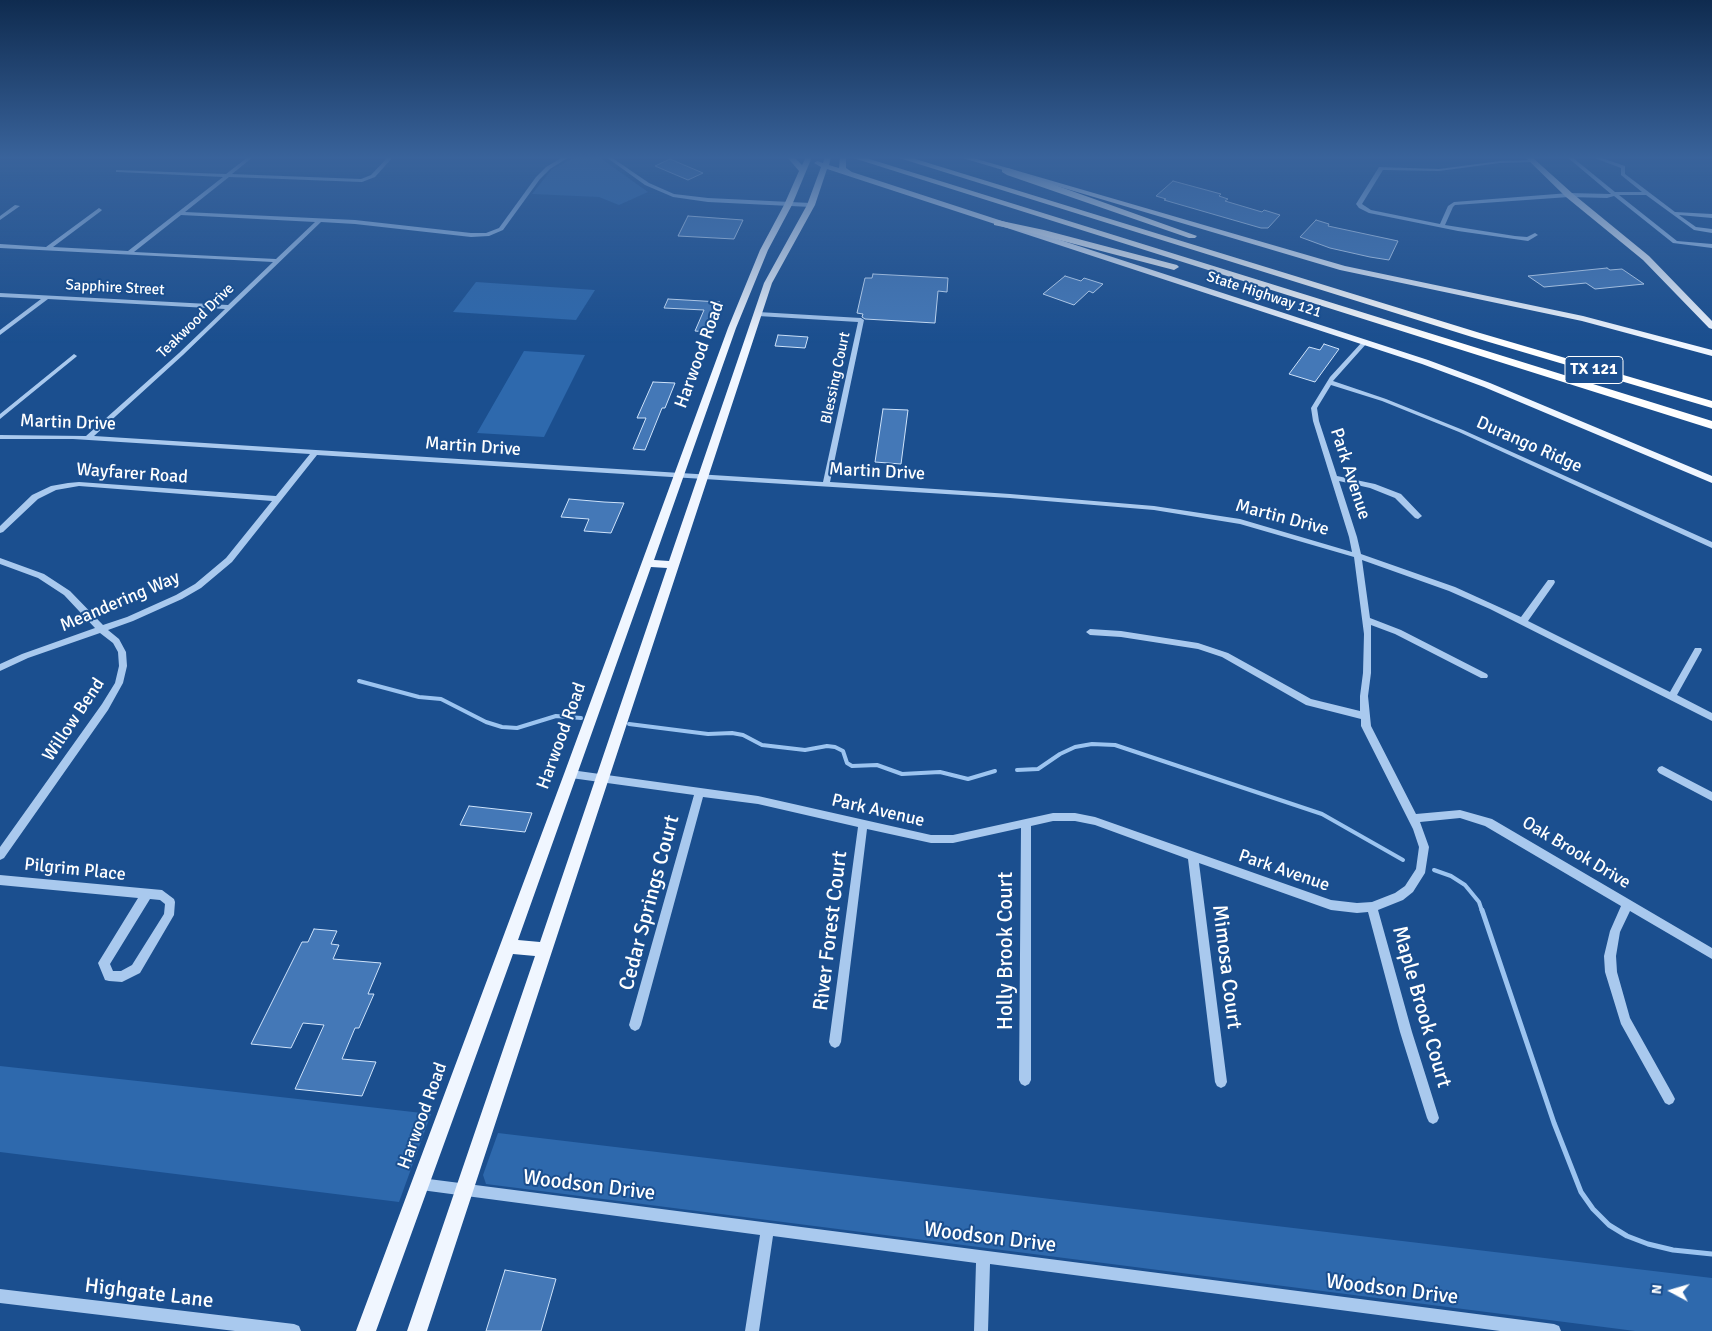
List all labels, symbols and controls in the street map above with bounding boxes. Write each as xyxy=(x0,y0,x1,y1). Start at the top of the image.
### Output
street label: State Highway 121 xyxy=(1204,268,1324,322)
street label: Sapphire Street xyxy=(65,276,165,300)
street label: Teakwood Drive xyxy=(154,280,238,362)
street label: Harwood Road xyxy=(671,299,729,411)
street label: Blessing Court xyxy=(817,330,855,426)
road number: TX 121 xyxy=(1565,356,1623,384)
street label: Martin Drive xyxy=(20,411,116,435)
street label: Durango Ridge xyxy=(1473,412,1585,478)
street label: Park Avenue xyxy=(1325,426,1375,522)
street label: Martin Drive xyxy=(424,433,522,461)
street label: Wayfarer Road xyxy=(75,459,189,489)
street label: Martin Drive xyxy=(828,459,926,485)
street label: Martin Drive xyxy=(1233,495,1331,541)
street label: Meandering Way xyxy=(57,567,183,637)
street label: Willow Bend xyxy=(38,674,110,766)
street label: Harwood Road xyxy=(533,680,591,792)
street label: Park Avenue xyxy=(829,790,927,832)
street label: Oak Brook Drive xyxy=(1518,812,1634,894)
street label: Cedar Springs Court xyxy=(614,813,686,993)
street label: Park Avenue xyxy=(1236,845,1332,897)
street label: River Forest Court xyxy=(809,850,853,1012)
street label: Pilgrim Place xyxy=(23,854,127,886)
street label: Holly Brook Court xyxy=(993,872,1019,1030)
street label: Mimosa Court xyxy=(1206,903,1246,1031)
street label: Maple Brook Court xyxy=(1386,923,1456,1091)
street label: Harwood Road xyxy=(394,1060,452,1172)
street label: Woodson Drive xyxy=(521,1165,657,1207)
street label: Woodson Drive xyxy=(922,1217,1058,1259)
north arrow xyxy=(1647,1266,1697,1316)
street label: Woodson Drive xyxy=(1324,1269,1460,1311)
street label: Highgate Lane xyxy=(83,1274,215,1314)
text: N xyxy=(1648,1284,1666,1295)

